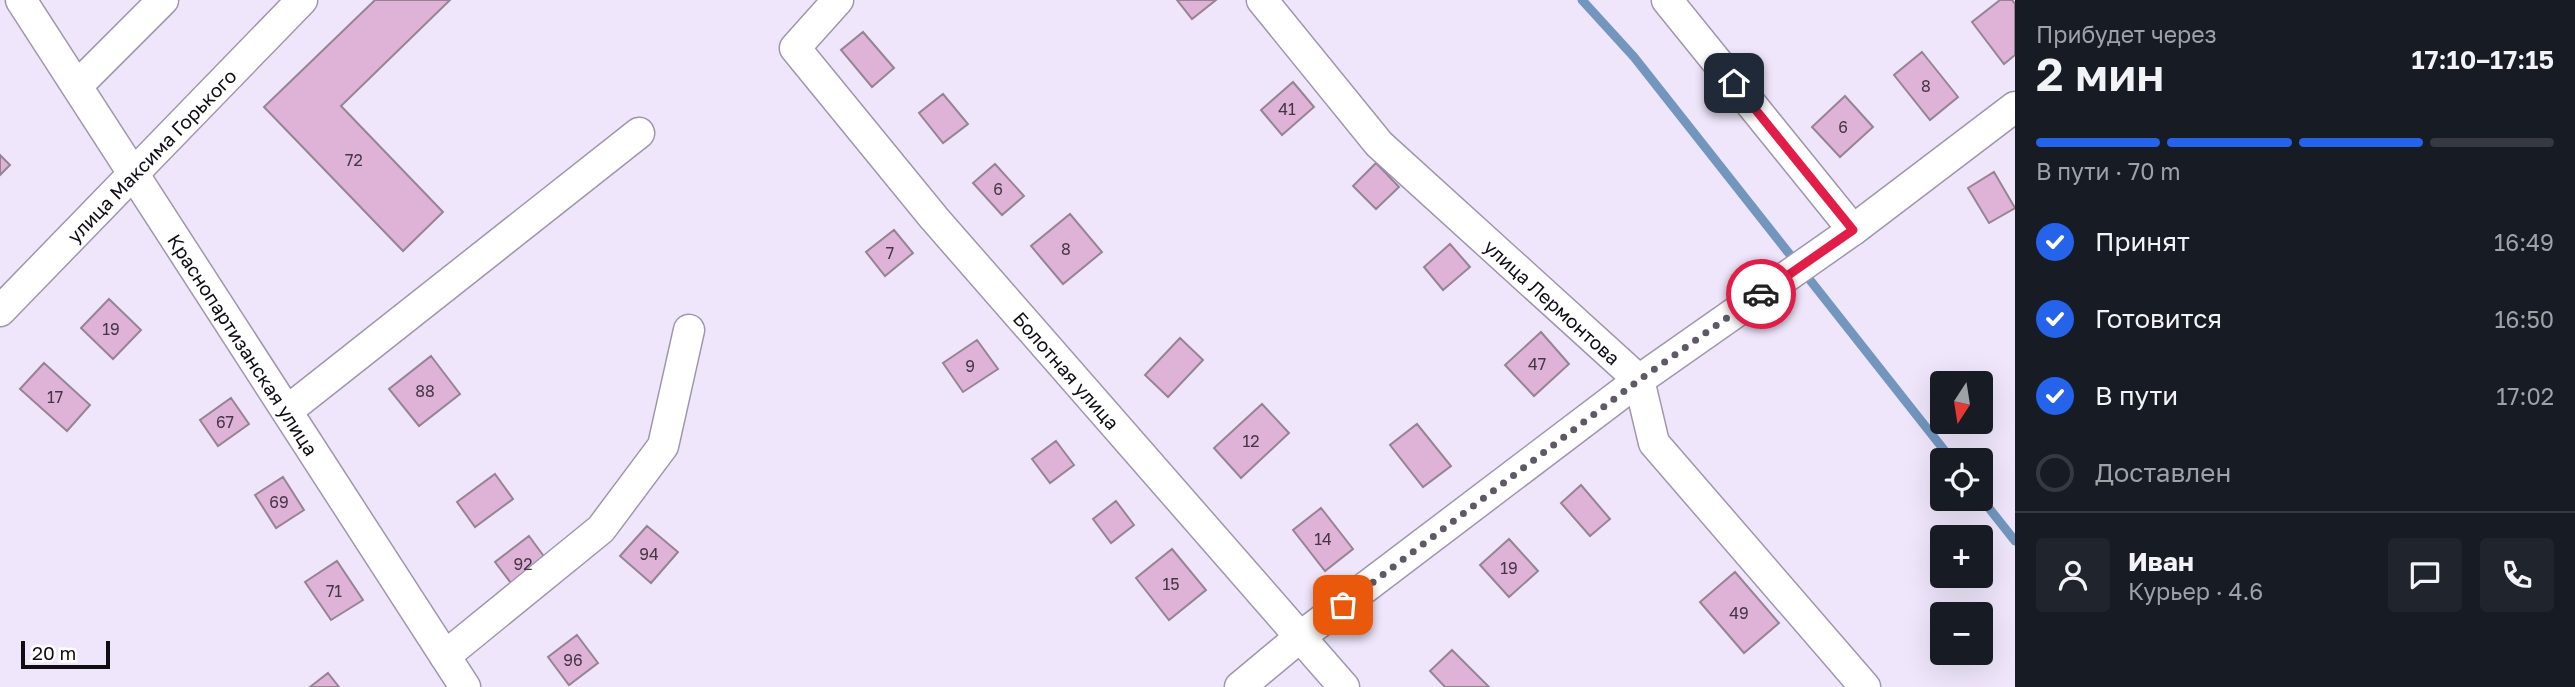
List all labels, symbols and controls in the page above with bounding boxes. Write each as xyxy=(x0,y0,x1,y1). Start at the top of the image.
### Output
text: Прибудет через xyxy=(2036,20,2217,48)
text: 17:10–17:15 xyxy=(2411,44,2554,75)
text: 2 мин xyxy=(2036,46,2164,101)
pin xyxy=(1704,53,1764,113)
street label: улица Максима Горького xyxy=(62,64,241,247)
icon: home xyxy=(1715,64,1753,102)
house number: 8 xyxy=(1921,76,1931,96)
house number: 41 xyxy=(1278,99,1296,119)
house number: 6 xyxy=(1838,117,1848,137)
house number: 72 xyxy=(345,150,363,170)
text: В пути · 70 m xyxy=(2036,157,2181,185)
house number: 6 xyxy=(993,179,1003,199)
icon: check xyxy=(2036,223,2074,261)
text: Принят xyxy=(2095,226,2190,257)
text: 16:49 xyxy=(2494,228,2554,256)
street label: Краснопартизанская улица xyxy=(164,229,324,459)
street label: улица Лермонтова xyxy=(1480,234,1625,369)
house number: 8 xyxy=(1061,239,1071,259)
house number: 7 xyxy=(886,243,894,263)
courier xyxy=(1726,259,1796,329)
icon: car xyxy=(1742,275,1780,313)
icon: check xyxy=(2036,300,2074,338)
text: Готовится xyxy=(2095,303,2222,334)
text: 16:50 xyxy=(2494,305,2554,333)
street label: Болотная улица xyxy=(1009,306,1125,434)
house number: 19 xyxy=(102,319,120,339)
house number: 47 xyxy=(1528,354,1546,374)
house number: 9 xyxy=(965,356,975,376)
north arrow xyxy=(1930,371,1993,434)
map controls xyxy=(1930,371,1993,665)
icon: check xyxy=(2036,377,2074,415)
text: В пути xyxy=(2095,380,2178,411)
house number: 88 xyxy=(415,381,435,401)
text: 17:02 xyxy=(2496,382,2554,410)
house number: 17 xyxy=(47,387,63,407)
house number: 67 xyxy=(216,412,234,432)
house number: 12 xyxy=(1242,431,1260,451)
button: locate xyxy=(1930,448,1993,511)
text: Доставлен xyxy=(2095,457,2231,488)
house number: 69 xyxy=(269,492,289,512)
button: + xyxy=(1930,525,1993,588)
house number: 14 xyxy=(1314,529,1332,549)
button: person xyxy=(2036,538,2110,612)
button: chat xyxy=(2388,538,2462,612)
button: phone xyxy=(2480,538,2554,612)
house number: 94 xyxy=(639,544,659,564)
text: Иван xyxy=(2128,546,2194,577)
house number: 92 xyxy=(514,554,532,574)
house number: 19 xyxy=(1500,558,1518,578)
house number: 15 xyxy=(1162,574,1180,594)
pin xyxy=(1313,575,1373,635)
text: Курьер · 4.6 xyxy=(2128,577,2263,605)
house number: 71 xyxy=(326,581,342,601)
icon: bag xyxy=(1324,586,1362,624)
button: − xyxy=(1930,602,1993,665)
house number: 49 xyxy=(1729,603,1749,623)
scale bar xyxy=(21,638,110,670)
text: 20 m xyxy=(32,641,76,664)
house number: 96 xyxy=(563,650,583,670)

